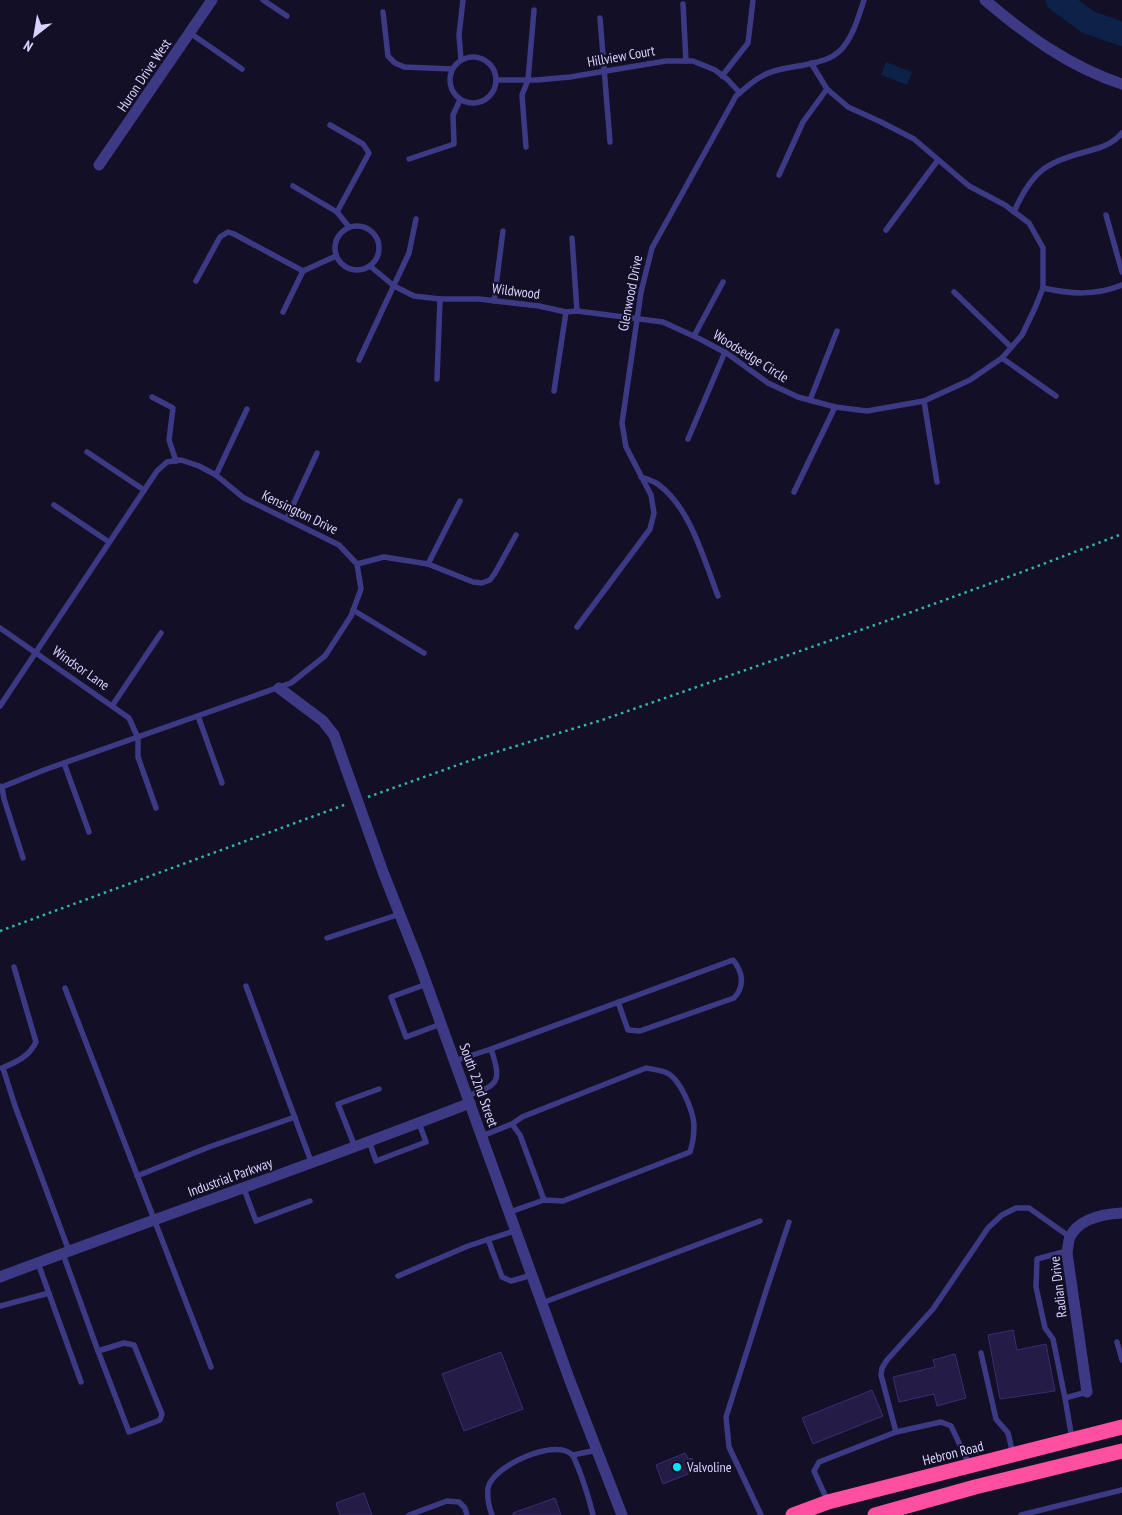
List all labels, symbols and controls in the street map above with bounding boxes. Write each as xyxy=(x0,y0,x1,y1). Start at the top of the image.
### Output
north arrow xyxy=(10,10,60,60)
street label: Huron Drive West xyxy=(113,35,175,115)
text: N xyxy=(20,36,36,56)
street label: Hillview Court xyxy=(586,41,656,71)
street label: Glenwood Drive xyxy=(614,253,646,332)
street label: Wildwood xyxy=(491,279,541,303)
street label: Woodsedge Circle xyxy=(710,326,792,386)
street label: Kensington Drive xyxy=(259,486,341,538)
street label: Windsor Lane xyxy=(49,642,113,694)
street label: South 22nd Street xyxy=(456,1041,503,1129)
street label: Industrial Parkway xyxy=(185,1153,275,1201)
street label: Radian Drive xyxy=(1045,1255,1071,1319)
street label: Hebron Road xyxy=(921,1437,985,1469)
place label: Valvoline xyxy=(686,1458,732,1476)
marker: Valvoline xyxy=(671,1461,683,1473)

